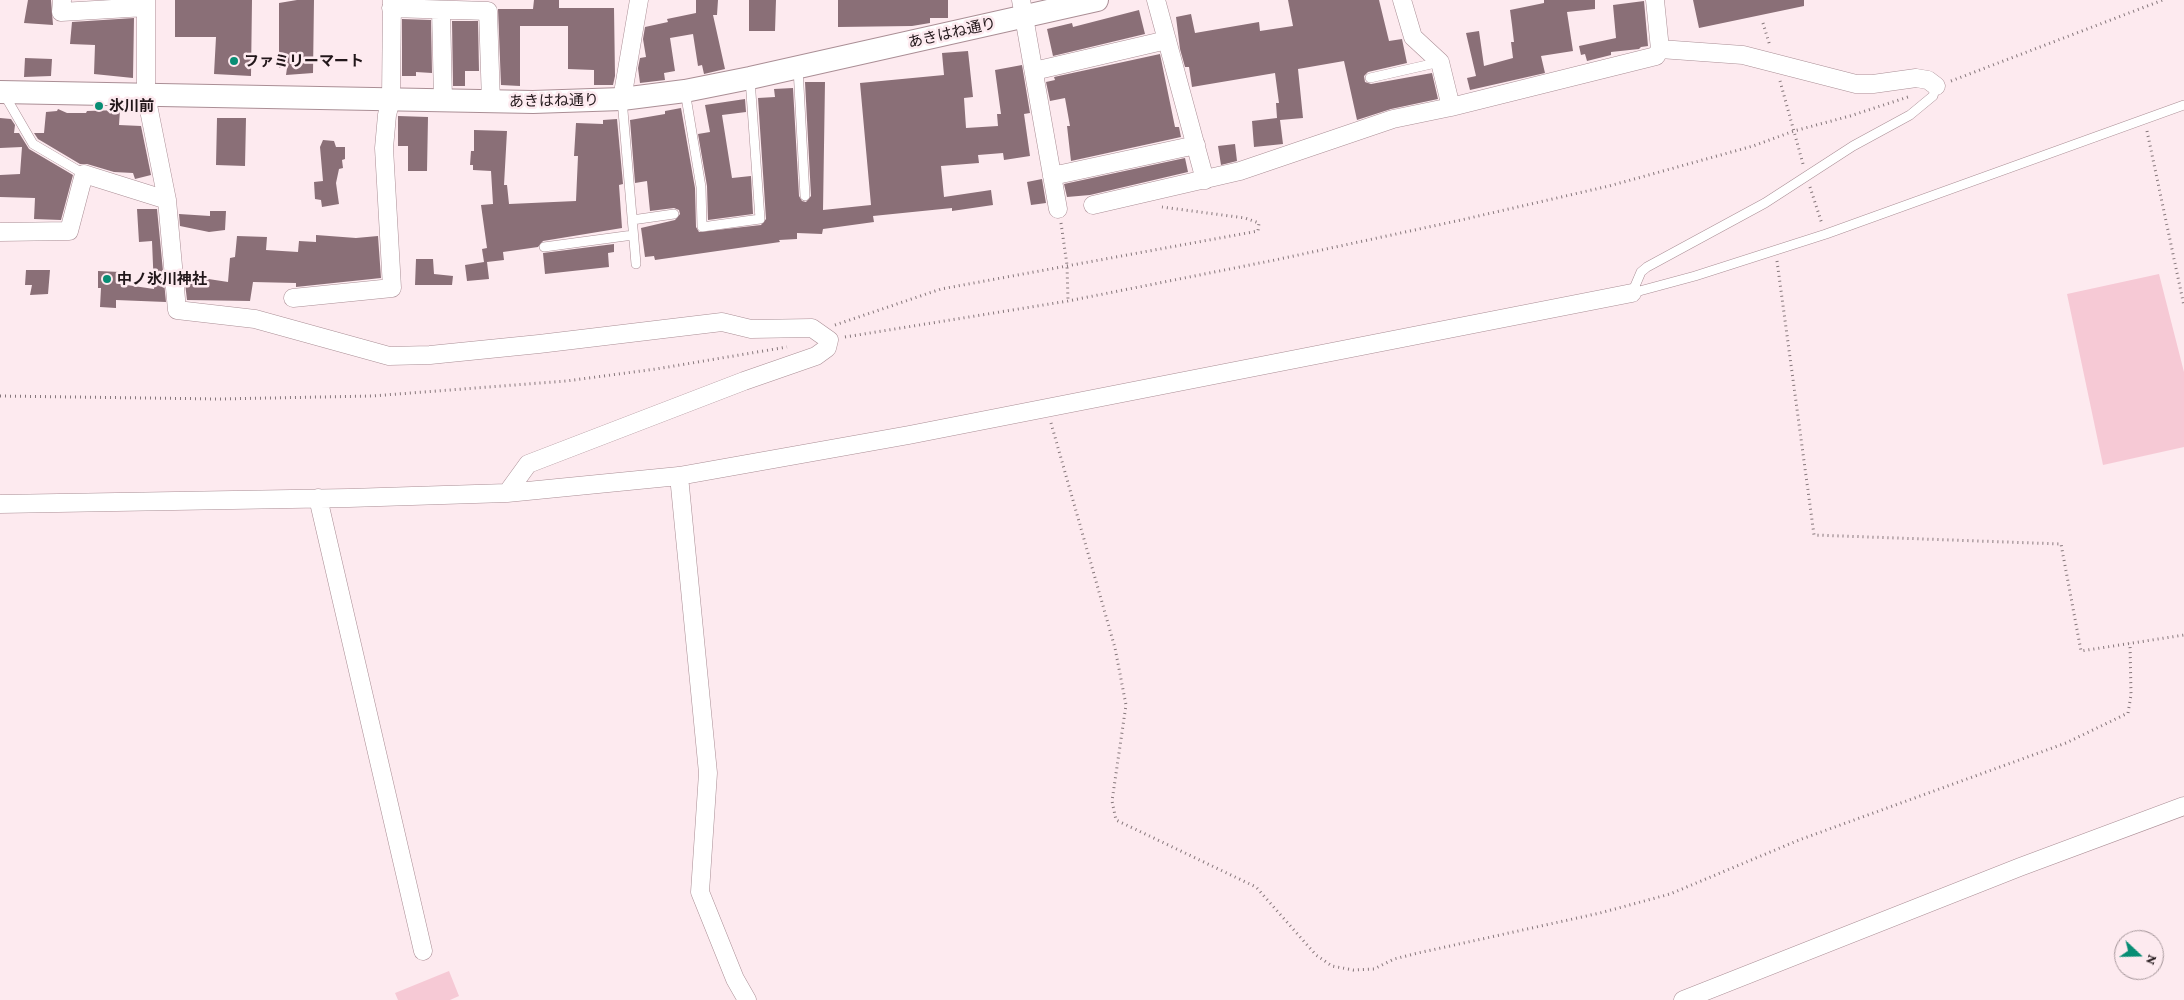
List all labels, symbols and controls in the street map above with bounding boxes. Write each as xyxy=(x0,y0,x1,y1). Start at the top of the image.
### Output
street label: あきはね通り xyxy=(906,14,998,52)
place label: ファミリーマート xyxy=(244,52,364,70)
marker: ファミリーマート xyxy=(228,55,240,67)
street label: あきはね通り xyxy=(509,91,599,111)
place label: 氷川前 xyxy=(109,97,154,115)
marker: 氷川前 xyxy=(93,100,105,112)
place label: 中ノ氷川神社 xyxy=(117,270,207,288)
marker: 中ノ氷川神社 xyxy=(101,273,113,285)
north arrow xyxy=(2114,930,2164,980)
text: N xyxy=(2143,953,2161,967)

